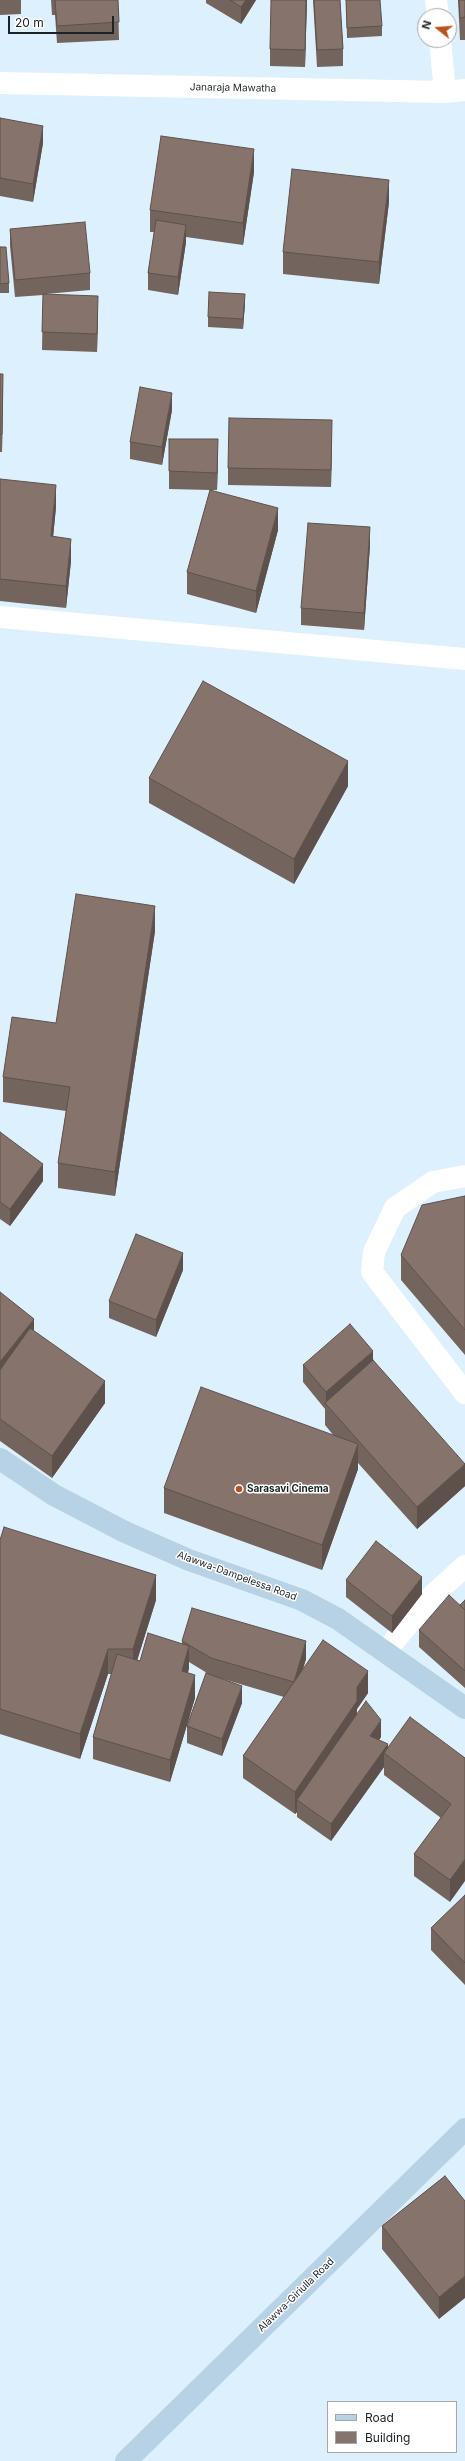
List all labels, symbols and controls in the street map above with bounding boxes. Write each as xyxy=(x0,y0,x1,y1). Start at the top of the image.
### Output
scale bar xyxy=(10,8,116,34)
north arrow xyxy=(417,8,457,48)
text: 20 m xyxy=(15,15,44,30)
text: N xyxy=(419,19,434,31)
street label: Janaraja Mawatha xyxy=(190,81,276,95)
place label: Sarasavi Cinema xyxy=(247,1483,329,1495)
marker: Sarasavi Cinema xyxy=(234,1484,244,1494)
street label: Alawwa-Dampelessa Road xyxy=(176,1549,298,1603)
street label: Alawwa-Giriulla Road xyxy=(255,2256,337,2334)
legend xyxy=(327,2401,457,2453)
text: Road xyxy=(365,2410,394,2425)
text: Building xyxy=(365,2430,410,2445)

